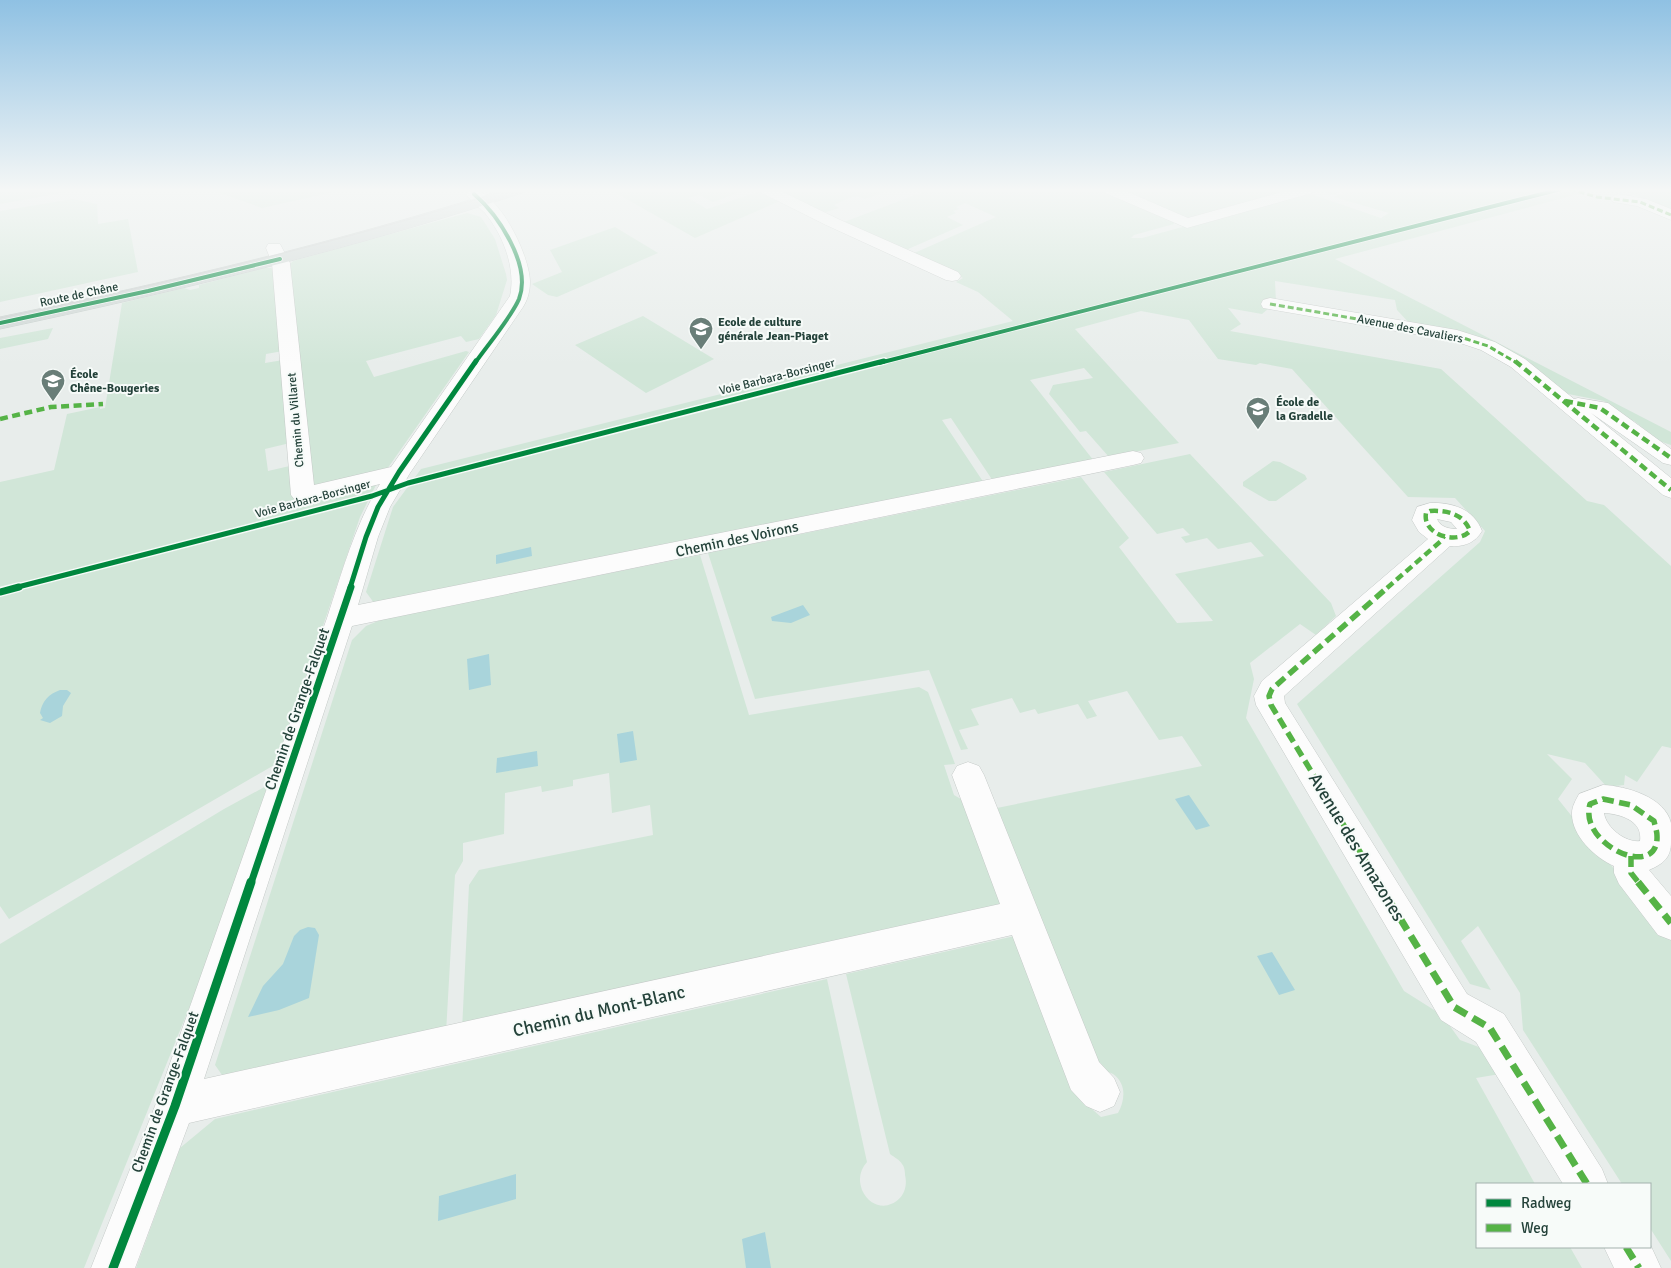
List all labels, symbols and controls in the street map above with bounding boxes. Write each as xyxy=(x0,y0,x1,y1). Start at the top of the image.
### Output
street label: Route de Chêne xyxy=(38,279,120,311)
street label: Avenue des Cavaliers xyxy=(1356,311,1464,347)
place label: Ecole de culture générale Jean-Piaget xyxy=(718,315,829,344)
school or university icon: Ecole de culture générale Jean-Piaget xyxy=(688,316,714,350)
street label: Voie Barbara-Borsinger xyxy=(717,355,837,399)
place label: École Chêne-Bougeries xyxy=(70,367,160,396)
school or university icon: École Chêne-Bougeries xyxy=(40,368,66,402)
street label: Chemin du Villaret xyxy=(284,372,308,468)
place label: École de la Gradelle xyxy=(1276,395,1333,424)
school or university icon: École de la Gradelle xyxy=(1245,396,1271,430)
street label: Voie Barbara-Borsinger xyxy=(254,476,373,522)
street label: Chemin des Voirons xyxy=(674,517,800,561)
street label: Chemin de Grange-Falquet xyxy=(261,625,333,793)
street label: Avenue des Amazones xyxy=(1304,769,1410,925)
street label: Chemin du Mont-Blanc xyxy=(511,980,687,1042)
street label: Chemin de Grange-Falquet xyxy=(127,1009,203,1175)
legend xyxy=(1476,1183,1651,1248)
text: Radweg xyxy=(1521,1194,1572,1212)
text: Weg xyxy=(1521,1219,1549,1237)

